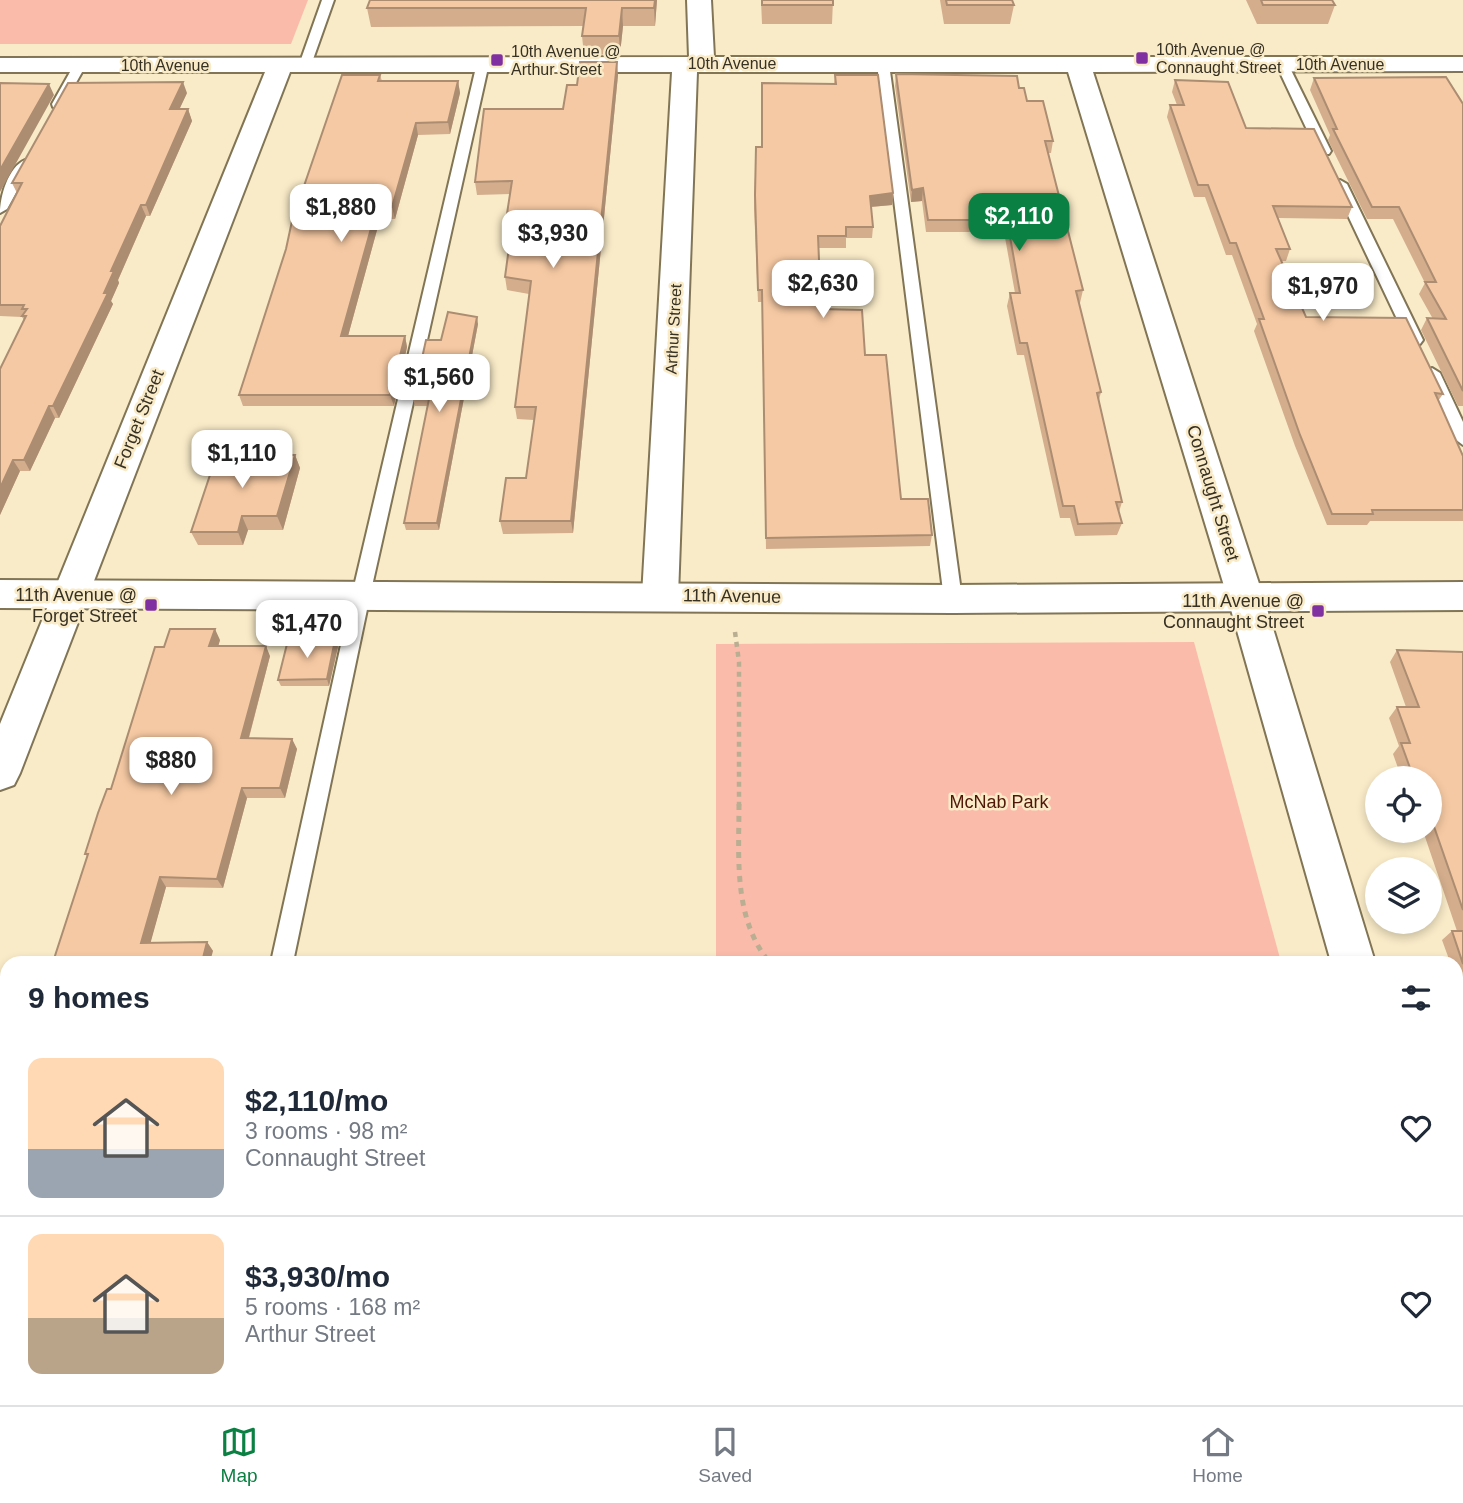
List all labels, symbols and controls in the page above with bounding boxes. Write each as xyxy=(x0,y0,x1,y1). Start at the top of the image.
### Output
place label: 10th Avenue @ Connaught Street xyxy=(1156,41,1282,76)
place label: 10th Avenue @ Arthur Street xyxy=(511,43,620,78)
marker: 10th Avenue @ Connaught Street xyxy=(1134,50,1150,66)
marker: 10th Avenue @ Arthur Street xyxy=(489,52,505,68)
street label: 10th Avenue xyxy=(688,55,776,72)
street label: 10th Avenue xyxy=(1296,56,1384,73)
street label: 10th Avenue xyxy=(121,57,209,74)
pin: $1,880 xyxy=(284,184,398,244)
text: $1,880 xyxy=(306,194,376,220)
pin: $2,110 xyxy=(962,194,1076,253)
text: $2,110 xyxy=(984,203,1054,229)
pin: $3,930 xyxy=(496,210,610,270)
text: $3,930 xyxy=(518,220,588,246)
pin: $2,630 xyxy=(766,260,880,320)
pin: $1,970 xyxy=(1266,264,1380,323)
text: $2,630 xyxy=(788,270,858,296)
text: $1,970 xyxy=(1288,273,1358,299)
street label: Arthur Street xyxy=(663,283,684,375)
pin: $1,560 xyxy=(382,354,496,414)
text: $1,560 xyxy=(404,364,474,390)
street label: Forget Street xyxy=(110,367,168,471)
street label: Connaught Street xyxy=(1183,423,1243,563)
pin: $1,110 xyxy=(185,430,299,490)
text: $1,110 xyxy=(207,440,277,466)
place label: 11th Avenue @ Forget Street xyxy=(15,585,137,626)
street label: 11th Avenue xyxy=(683,585,781,607)
place label: 11th Avenue @ Connaught Street xyxy=(1163,591,1304,632)
marker: 11th Avenue @ Forget Street xyxy=(143,597,159,613)
pin: $1,470 xyxy=(250,600,364,660)
marker: 11th Avenue @ Connaught Street xyxy=(1310,603,1326,619)
text: $1,470 xyxy=(272,610,342,636)
pin: $880 xyxy=(130,738,212,797)
text: $880 xyxy=(145,747,197,773)
map controls xyxy=(1365,766,1442,934)
button: locate xyxy=(1365,766,1442,843)
park label: McNab Park xyxy=(949,792,1050,812)
button: layers xyxy=(1365,857,1442,934)
icon: filters xyxy=(1397,979,1435,1017)
text: 9 homes xyxy=(28,981,150,1014)
text: $2,110/mo xyxy=(245,1084,388,1117)
icon: home xyxy=(84,1086,168,1170)
icon: heart xyxy=(1397,1109,1435,1147)
text: 3 rooms · 98 m² xyxy=(245,1118,407,1144)
text: Connaught Street xyxy=(245,1145,425,1171)
text: $3,930/mo xyxy=(245,1260,390,1293)
icon: home xyxy=(84,1262,168,1346)
icon: heart xyxy=(1397,1285,1435,1323)
text: 5 rooms · 168 m² xyxy=(245,1294,420,1320)
text: Arthur Street xyxy=(245,1321,375,1347)
tab: Map xyxy=(220,1423,258,1487)
tab: Saved xyxy=(698,1423,752,1487)
tab: Home xyxy=(1192,1423,1243,1487)

